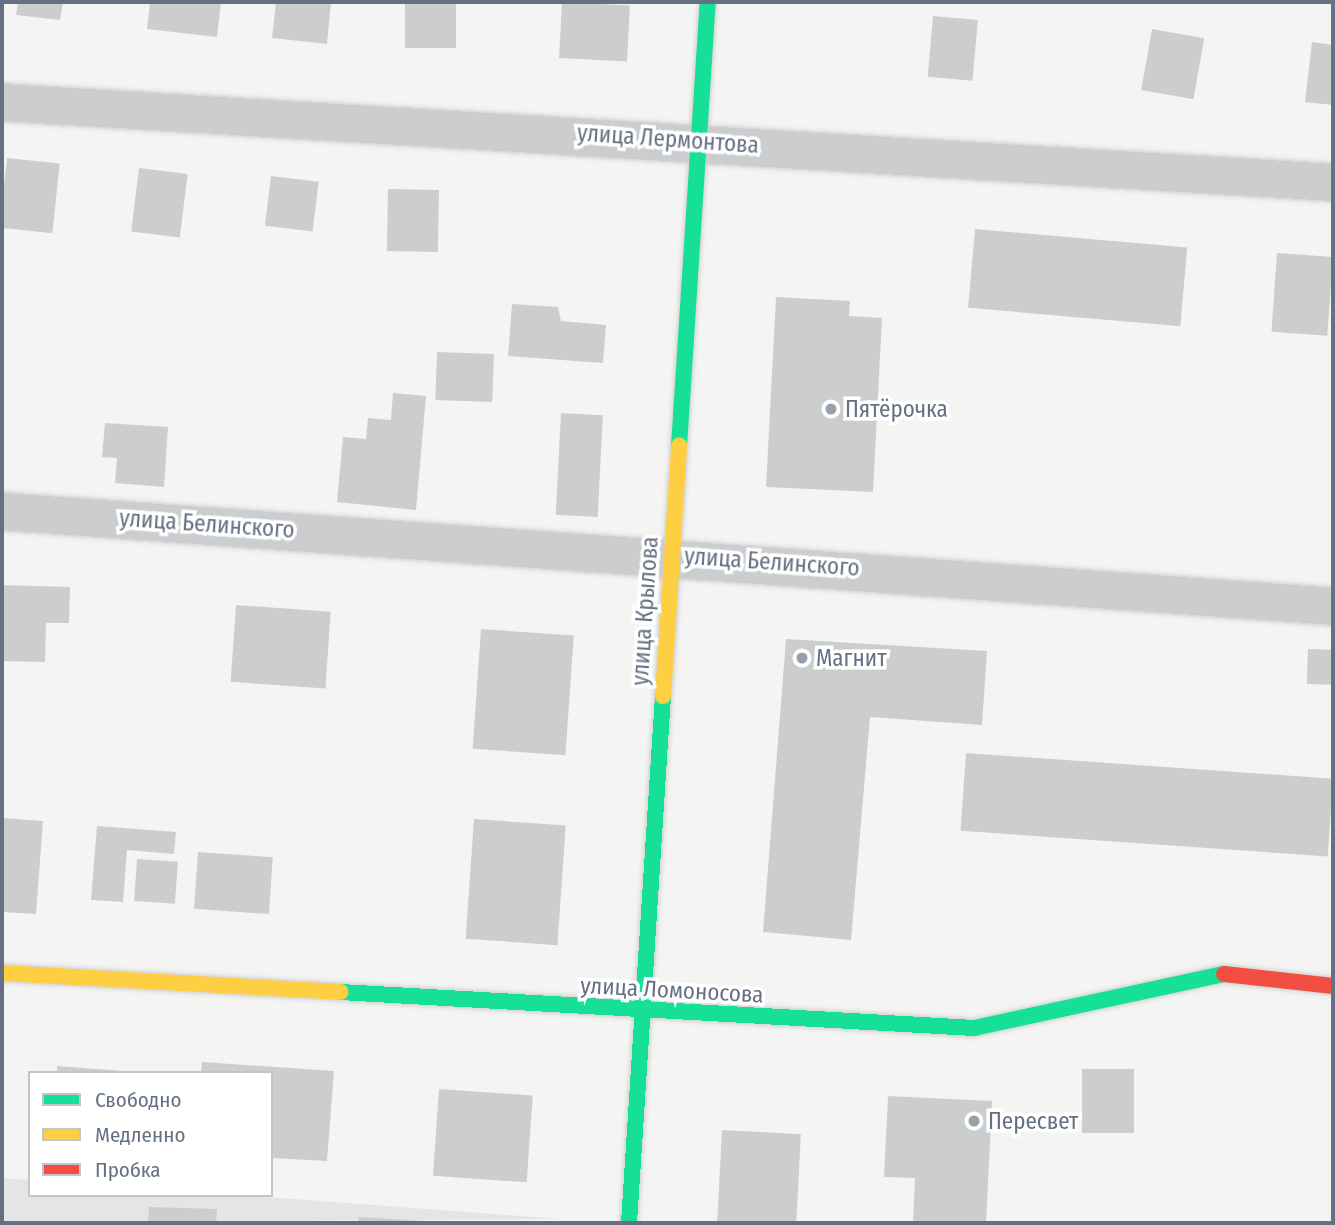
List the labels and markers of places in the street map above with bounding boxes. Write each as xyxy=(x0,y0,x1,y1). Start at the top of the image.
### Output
place label: Пятёрочка xyxy=(845,395,948,423)
marker: Пятёрочка xyxy=(823,401,839,417)
place label: Магнит xyxy=(816,644,886,672)
marker: Магнит xyxy=(794,650,810,666)
place label: Пересвет xyxy=(988,1107,1078,1135)
marker: Пересвет xyxy=(966,1113,982,1129)

